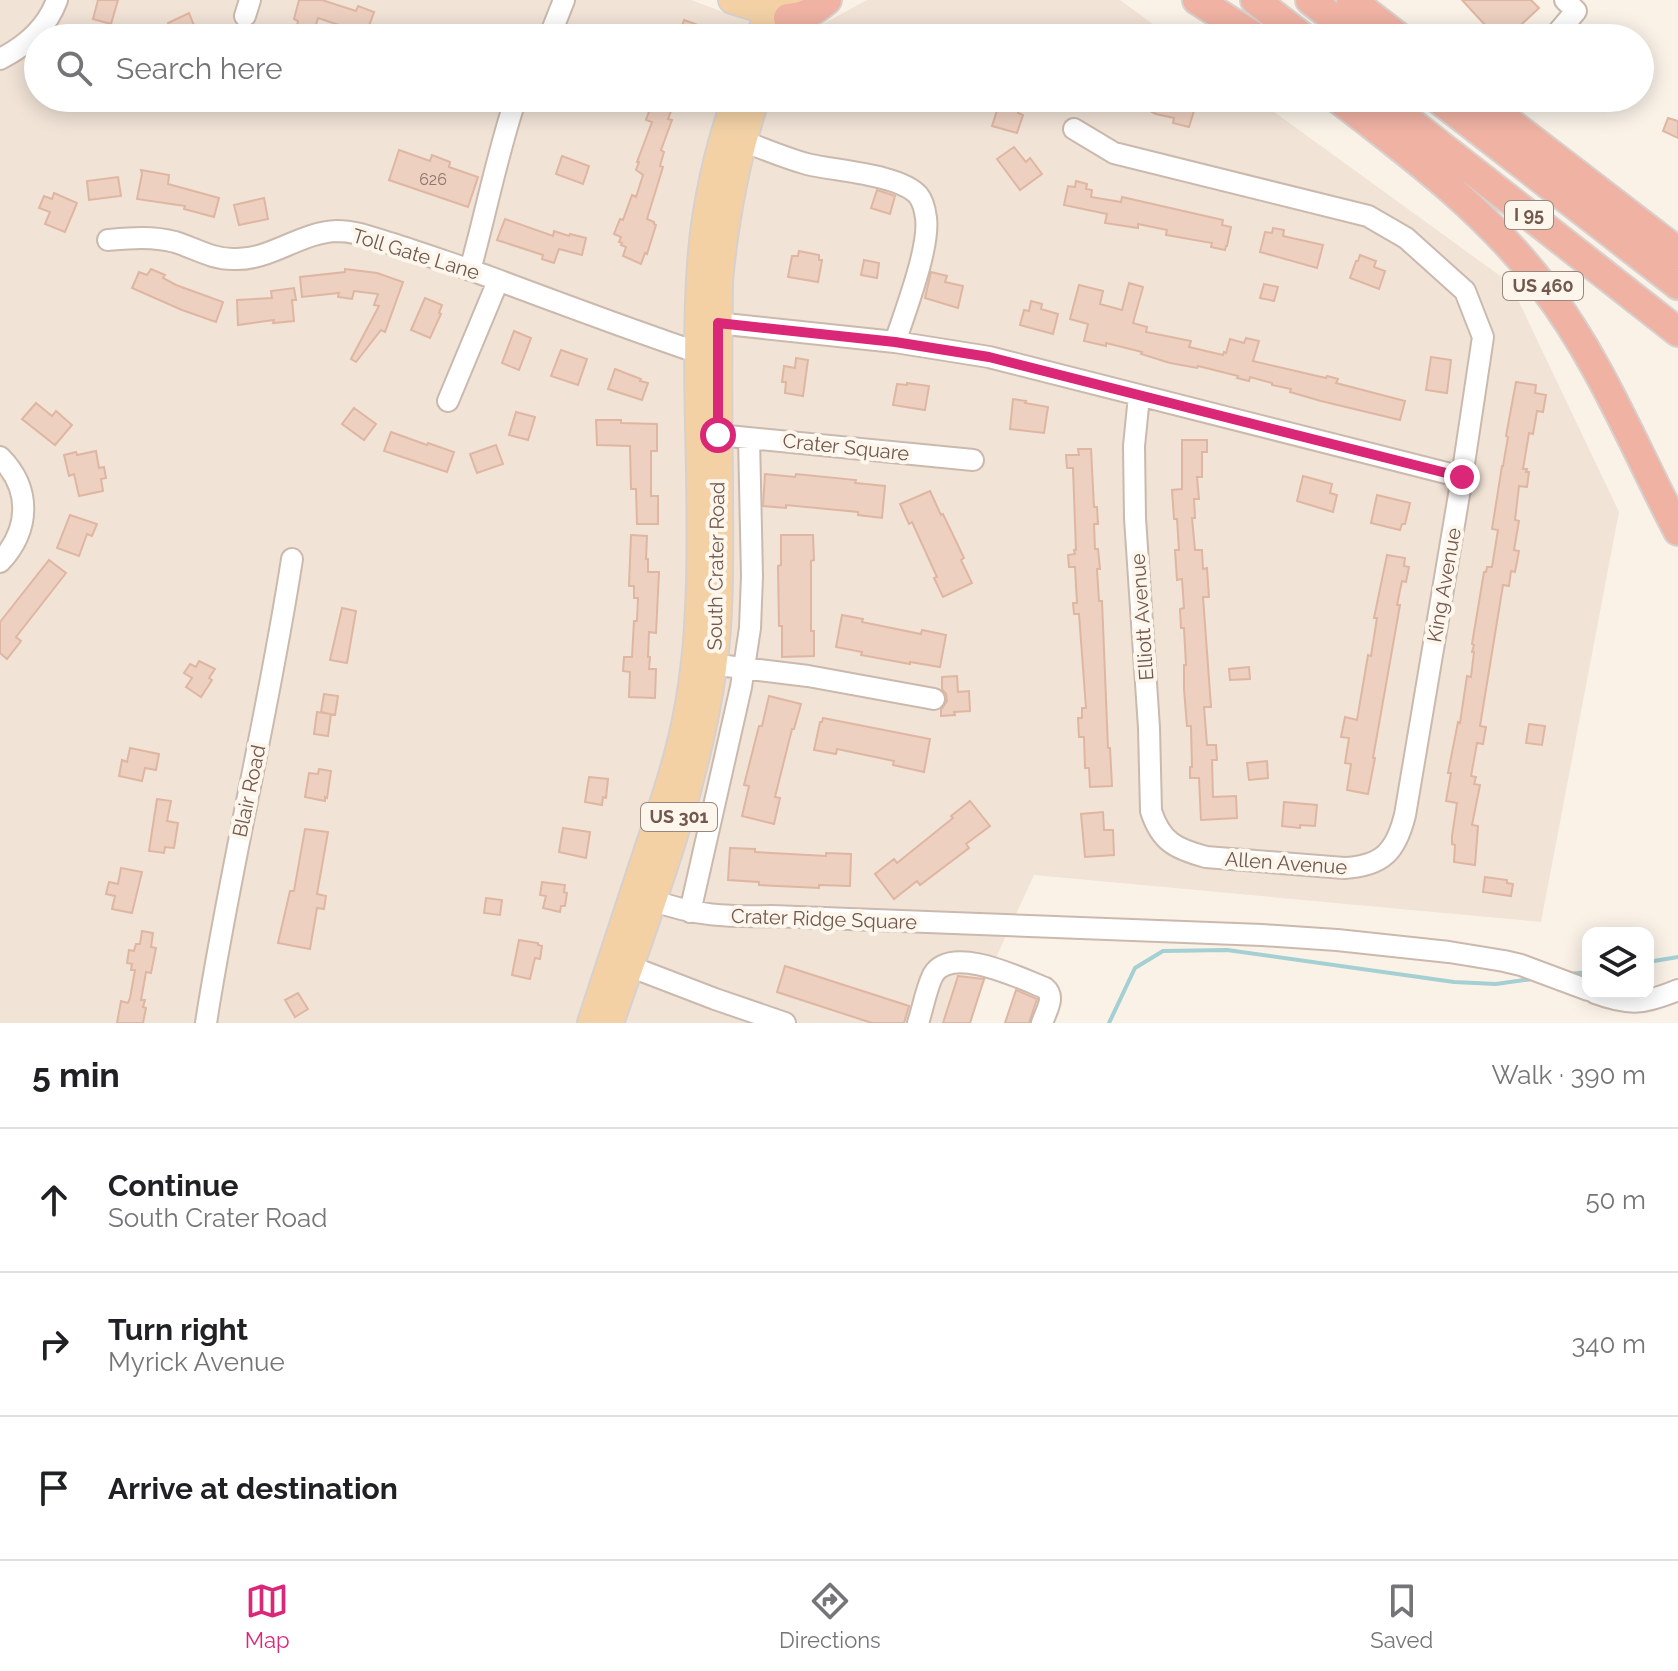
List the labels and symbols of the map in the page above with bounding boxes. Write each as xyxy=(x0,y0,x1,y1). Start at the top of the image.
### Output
house number: 626 xyxy=(419,170,447,189)
road number: I 95 xyxy=(1505,201,1553,229)
street label: Toll Gate Lane xyxy=(350,223,483,285)
road number: US 460 xyxy=(1503,272,1583,300)
route start xyxy=(700,417,736,453)
street label: Crater Square xyxy=(782,428,911,466)
route end xyxy=(1444,459,1480,495)
street label: South Crater Road xyxy=(703,481,729,651)
street label: King Avenue xyxy=(1422,526,1466,644)
street label: Elliott Avenue xyxy=(1126,552,1158,681)
street label: Blair Road xyxy=(228,743,270,839)
road number: US 301 xyxy=(641,803,717,831)
street label: Allen Avenue xyxy=(1224,847,1348,879)
street label: Crater Ridge Square xyxy=(731,904,918,934)

